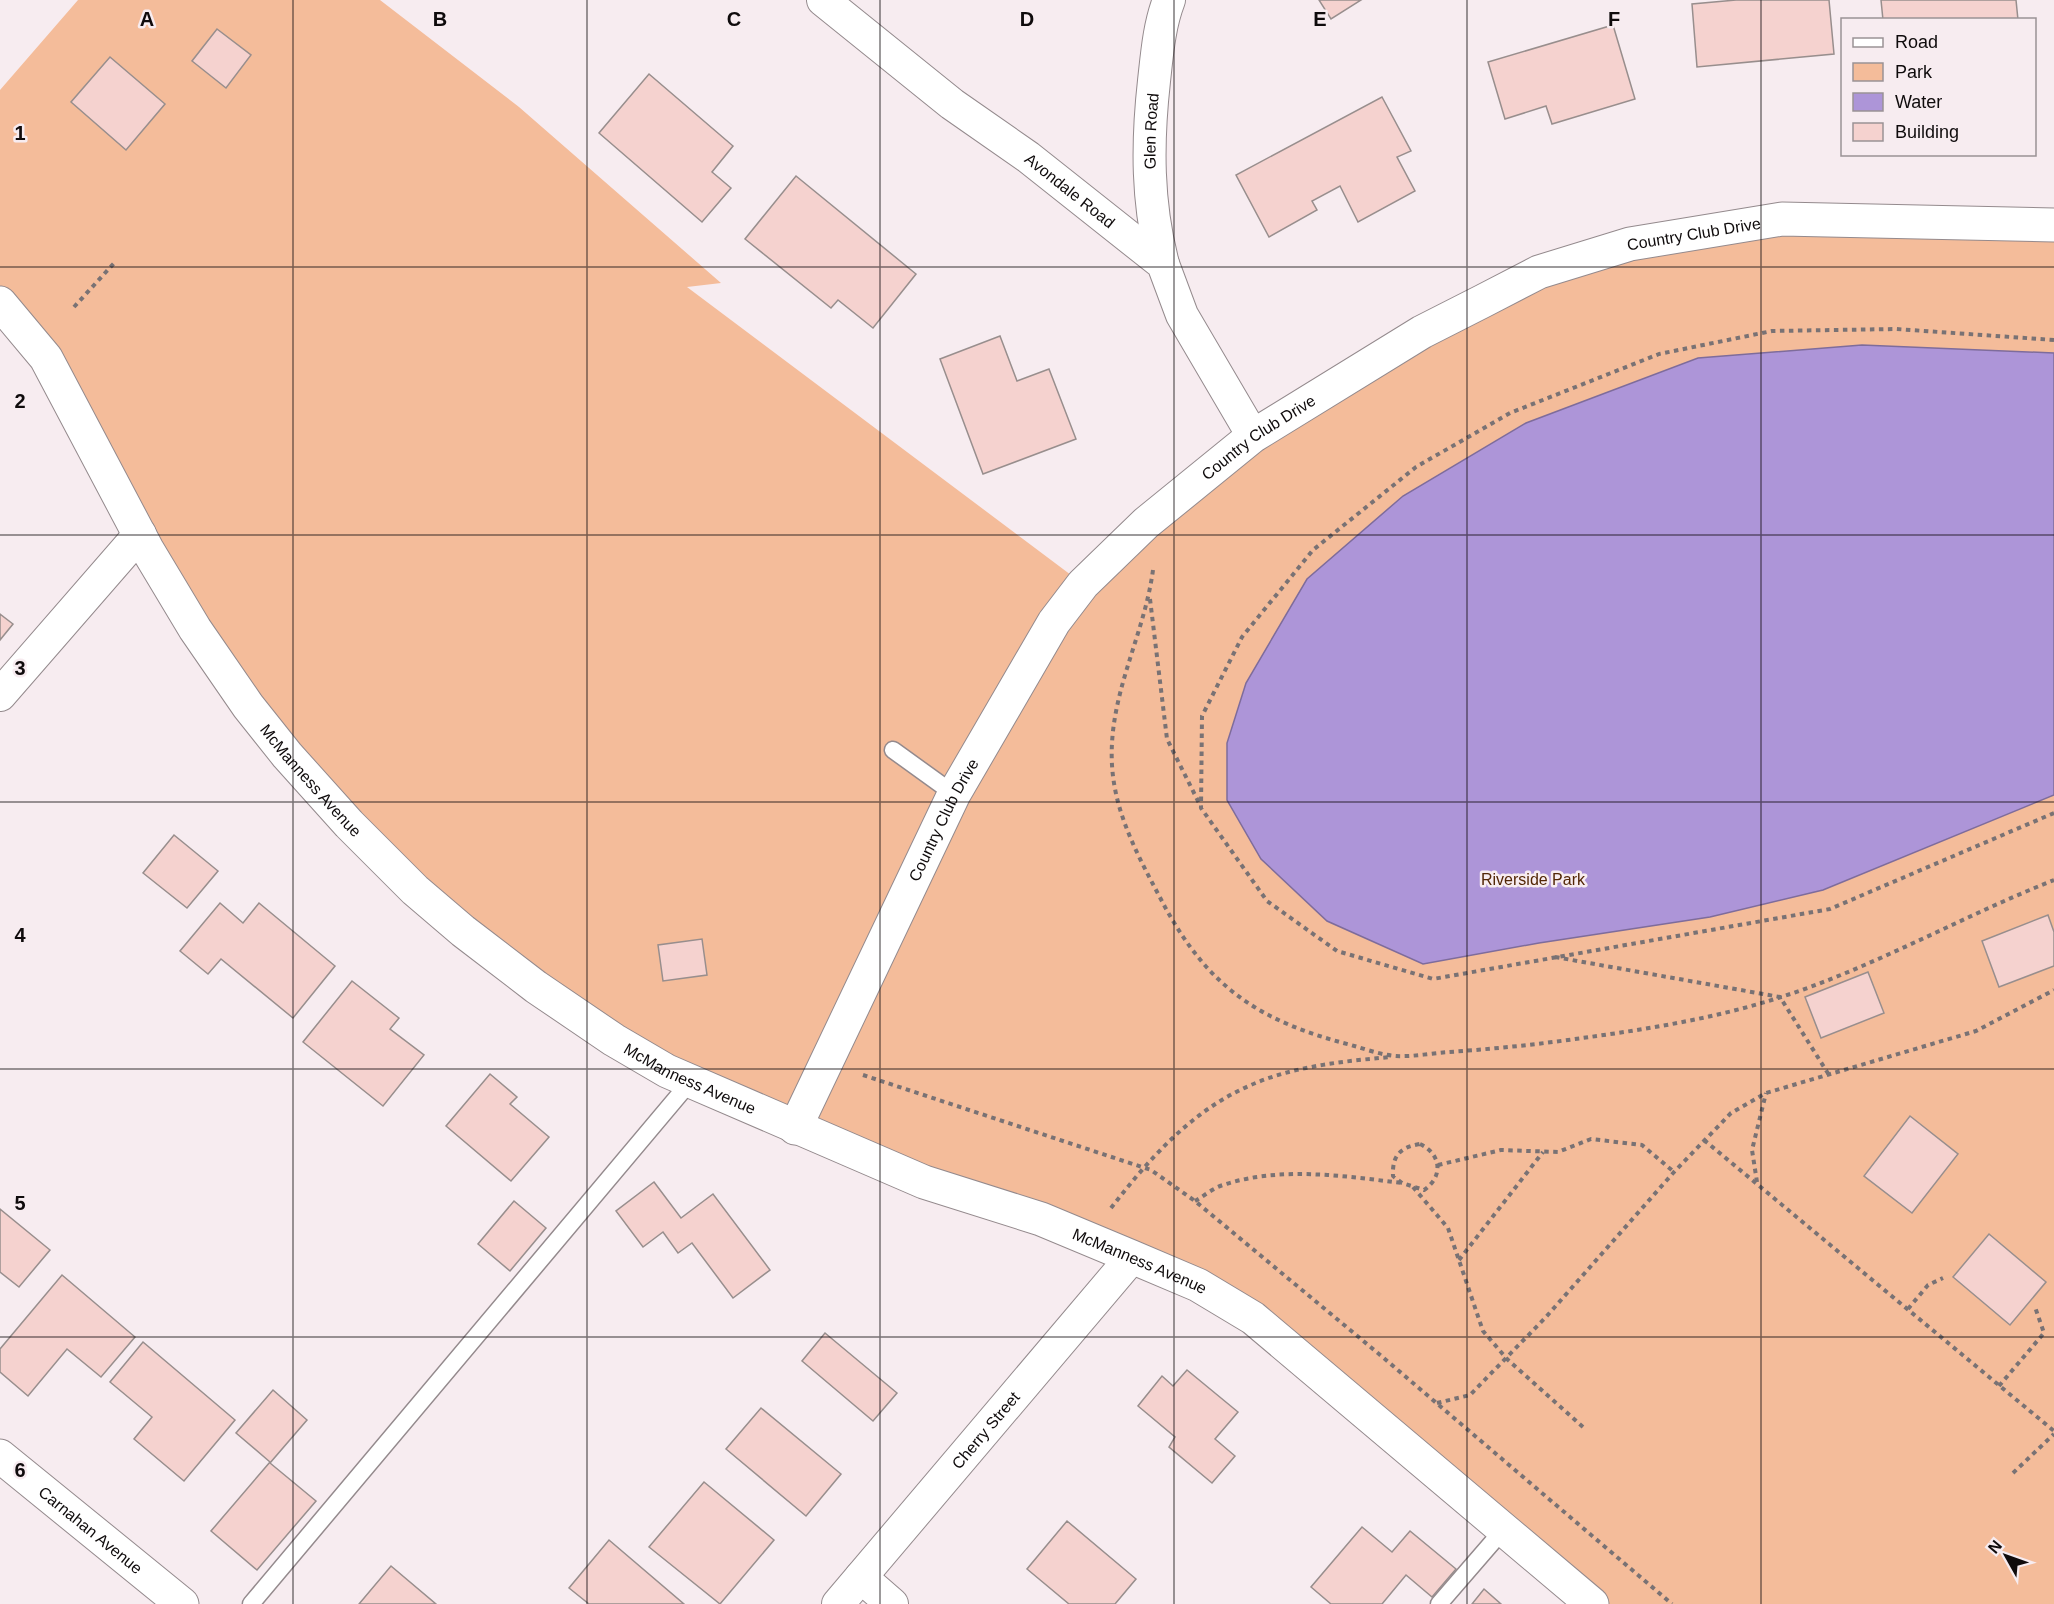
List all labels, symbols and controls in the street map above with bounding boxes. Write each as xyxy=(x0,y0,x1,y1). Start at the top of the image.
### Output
text: A xyxy=(140,8,154,30)
text: B xyxy=(433,8,447,30)
text: C xyxy=(727,8,741,30)
text: D xyxy=(1020,8,1034,30)
text: E xyxy=(1313,8,1327,30)
text: F xyxy=(1608,8,1620,30)
legend xyxy=(1841,18,2036,156)
text: Road xyxy=(1895,32,1938,52)
text: Park xyxy=(1895,62,1933,82)
street label: Glen Road xyxy=(1141,92,1161,170)
text: Water xyxy=(1895,92,1942,112)
text: 1 xyxy=(14,122,26,144)
text: Building xyxy=(1895,122,1959,142)
street label: Avondale Road xyxy=(1022,150,1118,231)
street label: Country Club Drive xyxy=(1626,214,1762,253)
text: 2 xyxy=(14,390,26,412)
street label: Country Club Drive xyxy=(1198,391,1318,483)
text: 3 xyxy=(14,657,26,679)
street label: McManness Avenue xyxy=(257,721,365,840)
street label: Country Club Drive xyxy=(905,755,981,884)
park label: Riverside Park xyxy=(1481,871,1586,888)
text: 4 xyxy=(14,924,26,946)
street label: McManness Avenue xyxy=(621,1039,758,1117)
text: 5 xyxy=(14,1192,26,1214)
street label: McManness Avenue xyxy=(1070,1225,1210,1297)
street label: Cherry Street xyxy=(948,1388,1023,1472)
text: 6 xyxy=(14,1459,26,1481)
street label: Carnahan Avenue xyxy=(36,1483,146,1577)
north arrow xyxy=(1976,1526,2036,1586)
text: N xyxy=(1985,1537,2005,1557)

